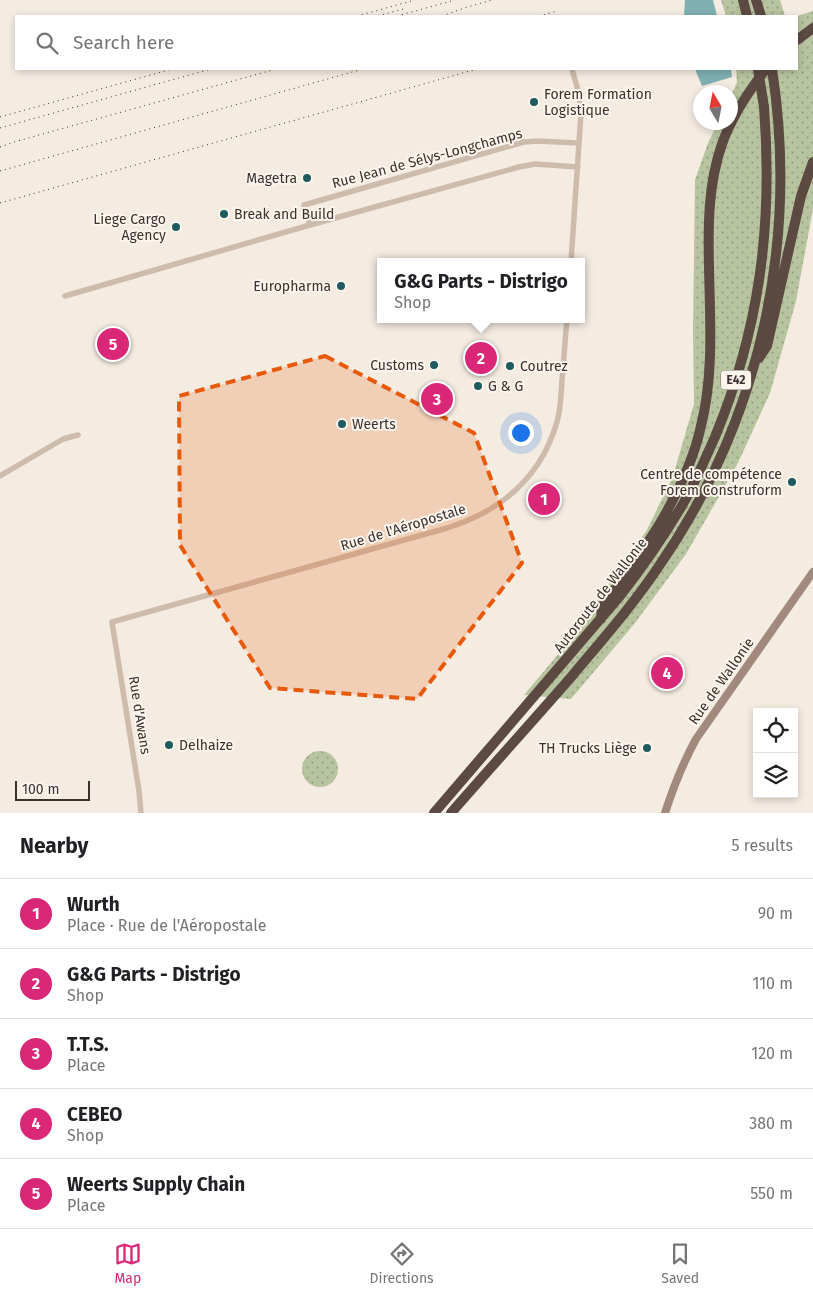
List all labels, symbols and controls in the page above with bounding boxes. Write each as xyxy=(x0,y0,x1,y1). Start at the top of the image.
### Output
search box xyxy=(15,15,798,70)
icon: search xyxy=(33,29,61,57)
text: Search here xyxy=(73,31,174,54)
north arrow xyxy=(693,85,738,130)
place label: Forem Formation Logistique xyxy=(544,86,652,119)
marker: Forem Formation Logistique xyxy=(528,96,540,108)
street label: Rue Jean de Sélys-Longchamps xyxy=(330,125,525,192)
place label: Magetra xyxy=(246,170,297,187)
marker: Magetra xyxy=(301,172,313,184)
place label: Break and Build xyxy=(234,206,334,223)
marker: Break and Build xyxy=(218,208,230,220)
place label: Liege Cargo Agency xyxy=(93,211,166,244)
marker: Liege Cargo Agency xyxy=(170,221,182,233)
popup xyxy=(377,258,585,323)
text: G&G Parts - Distrigo xyxy=(394,270,568,293)
place label: Europharma xyxy=(253,278,331,295)
marker: Europharma xyxy=(335,280,347,292)
text: Shop xyxy=(394,293,431,312)
pin: 5 xyxy=(97,325,129,363)
pin: 2 xyxy=(465,339,497,377)
place label: Customs xyxy=(370,357,424,374)
place label: Coutrez xyxy=(520,358,568,375)
marker: Customs xyxy=(428,359,440,371)
marker: Coutrez xyxy=(504,360,516,372)
road number: E42 xyxy=(721,370,751,390)
place label: G & G xyxy=(488,378,523,395)
pin: 3 xyxy=(421,380,453,418)
marker: G & G xyxy=(472,380,484,392)
place label: Weerts xyxy=(352,416,396,433)
marker: Weerts xyxy=(336,418,348,430)
your location xyxy=(508,420,534,446)
place label: Centre de compétence Forem Construform xyxy=(640,466,782,499)
marker: Centre de compétence Forem Construform xyxy=(786,476,798,488)
pin: 1 xyxy=(528,480,560,518)
street label: Rue de l'Aéropostale xyxy=(338,500,468,555)
street label: Autoroute de Wallonie xyxy=(550,534,651,656)
street label: Rue de Wallonie xyxy=(685,634,758,728)
pin: 4 xyxy=(651,654,683,692)
street label: Rue d'Awans xyxy=(125,675,154,756)
map controls xyxy=(753,708,798,798)
button: locate xyxy=(753,708,798,753)
place label: Delhaize xyxy=(179,737,233,754)
marker: Delhaize xyxy=(163,739,175,751)
place label: TH Trucks Liège xyxy=(539,740,637,757)
marker: TH Trucks Liège xyxy=(641,742,653,754)
button: layers xyxy=(753,753,798,798)
scale bar xyxy=(15,778,90,801)
text: 100 m xyxy=(22,781,59,798)
text: Nearby xyxy=(20,833,88,859)
text: 5 results xyxy=(732,836,793,855)
text: Wurth xyxy=(67,893,120,916)
text: 1 xyxy=(32,904,40,923)
text: 90 m xyxy=(758,904,793,923)
text: Place · Rue de l'Aéropostale xyxy=(67,916,267,935)
text: G&G Parts - Distrigo xyxy=(67,963,241,986)
text: 2 xyxy=(32,974,40,993)
text: 110 m xyxy=(752,974,793,993)
text: Shop xyxy=(67,986,104,1005)
text: T.T.S. xyxy=(67,1033,109,1056)
text: 3 xyxy=(32,1044,40,1063)
text: 120 m xyxy=(751,1044,793,1063)
text: Place xyxy=(67,1056,106,1075)
text: CEBEO xyxy=(67,1103,123,1126)
text: 4 xyxy=(31,1114,41,1133)
text: 380 m xyxy=(749,1114,793,1133)
text: Shop xyxy=(67,1126,104,1145)
text: Weerts Supply Chain xyxy=(67,1173,245,1196)
text: 5 xyxy=(32,1184,40,1203)
text: 550 m xyxy=(750,1184,793,1203)
text: Place xyxy=(67,1196,106,1215)
tab: Map xyxy=(114,1240,142,1287)
tab: Directions xyxy=(369,1240,434,1287)
tab: Saved xyxy=(661,1240,699,1287)

